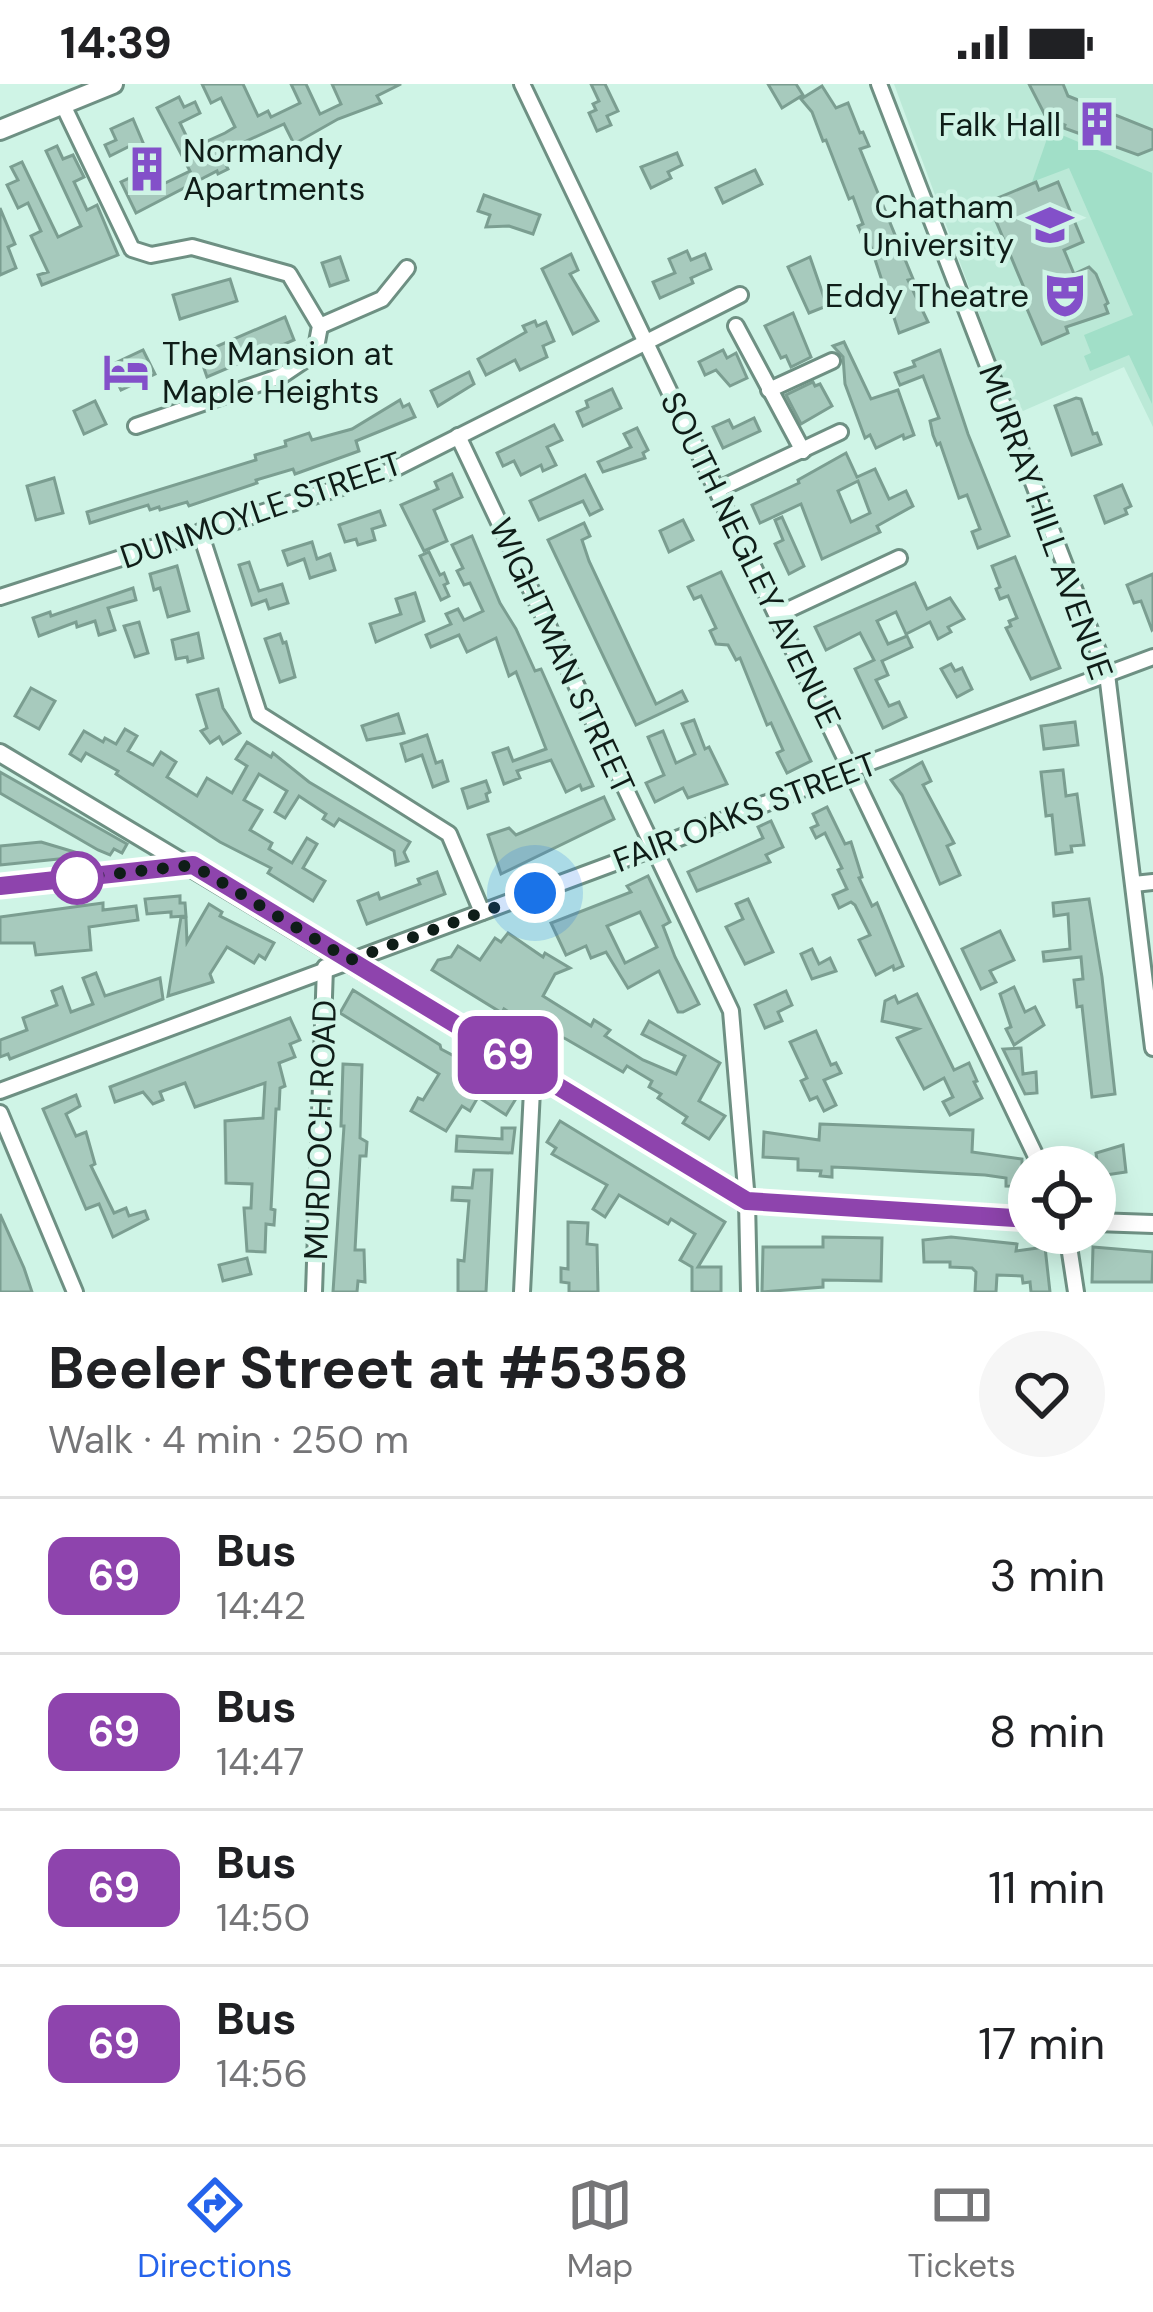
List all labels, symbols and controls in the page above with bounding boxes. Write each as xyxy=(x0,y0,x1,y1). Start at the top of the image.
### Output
text: 14:39 xyxy=(60,13,172,72)
building icon: Falk Hall xyxy=(1072,99,1122,149)
place label: Falk Hall xyxy=(939,103,1061,146)
place label: Normandy Apartments xyxy=(183,129,365,210)
building icon: Normandy Apartments xyxy=(122,144,172,194)
place label: Chatham University xyxy=(862,185,1014,266)
school or university icon: Chatham University xyxy=(1025,200,1075,250)
theatre icon: Eddy Theatre xyxy=(1040,270,1090,320)
place label: Eddy Theatre xyxy=(825,274,1029,317)
place label: The Mansion at Maple Heights xyxy=(162,332,394,413)
hotel icon: The Mansion at Maple Heights xyxy=(101,347,151,397)
street label: MURRAY HILL AVENUE xyxy=(969,359,1123,685)
street label: SOUTH NEGLEY AVENUE xyxy=(651,385,851,735)
street label: DUNMOYLE STREET xyxy=(114,442,408,578)
street label: WIGHTMAN STREET xyxy=(479,511,645,801)
street label: FAIR OAKS STREET xyxy=(607,742,883,882)
unlabelled marker xyxy=(52,853,102,903)
your location xyxy=(505,863,565,923)
street label: MURDOCH ROAD xyxy=(294,999,346,1261)
line badge: 69 xyxy=(454,1016,562,1094)
text: 69 xyxy=(482,1027,534,1082)
map controls xyxy=(1008,1146,1116,1254)
button: locate xyxy=(1008,1146,1116,1254)
text: Beeler Street at #5358 xyxy=(48,1331,689,1406)
button: heart xyxy=(979,1331,1105,1457)
text: Walk · 4 min · 250 m xyxy=(48,1414,409,1465)
text: Bus xyxy=(216,1521,296,1580)
text: 3 min xyxy=(990,1546,1105,1605)
text: 69 xyxy=(88,1548,140,1603)
text: 14:42 xyxy=(216,1580,306,1631)
text: Bus xyxy=(216,1677,296,1736)
text: 8 min xyxy=(989,1702,1105,1761)
text: 69 xyxy=(88,1704,140,1759)
text: 14:47 xyxy=(216,1736,304,1787)
text: Bus xyxy=(216,1833,296,1892)
text: 11 min xyxy=(988,1858,1105,1917)
text: 69 xyxy=(88,1860,140,1915)
text: 14:50 xyxy=(216,1892,310,1943)
text: Bus xyxy=(216,1989,296,2048)
text: 17 min xyxy=(978,2014,1105,2073)
text: 69 xyxy=(88,2016,140,2071)
text: 14:56 xyxy=(216,2048,308,2099)
tab: Directions xyxy=(137,2172,292,2287)
tab: Map xyxy=(567,2172,633,2287)
tab: Tickets xyxy=(907,2172,1016,2287)

